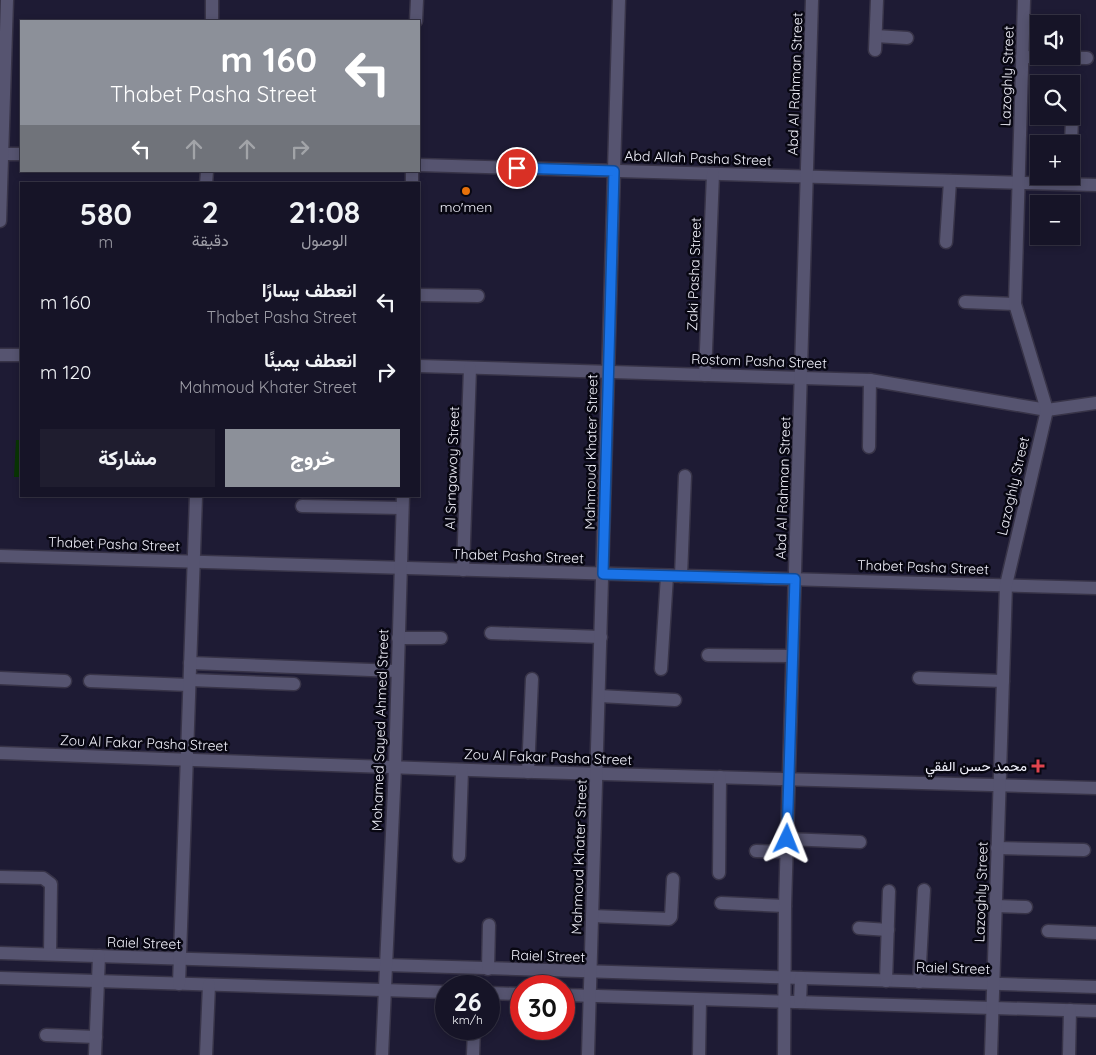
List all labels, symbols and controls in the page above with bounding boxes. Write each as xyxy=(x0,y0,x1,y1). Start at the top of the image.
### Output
street label: Abd Al Rahman Street xyxy=(784,12,807,156)
map controls xyxy=(1030,15,1080,245)
button: sound xyxy=(1030,15,1080,65)
street label: Lazoghly Street xyxy=(996,25,1018,127)
text: 160 m xyxy=(220,37,317,81)
icon: left xyxy=(335,40,400,105)
button: search xyxy=(1030,75,1080,125)
text: Thabet Pasha Street xyxy=(110,80,317,108)
icon: left xyxy=(127,135,155,163)
icon: ahead xyxy=(180,135,208,163)
icon: ahead xyxy=(233,135,261,163)
icon: right xyxy=(286,135,314,163)
button: + xyxy=(1030,135,1080,185)
street label: Abd Allah Pasha Street xyxy=(624,146,772,170)
pin xyxy=(496,147,538,189)
icon: arrive xyxy=(503,154,531,182)
marker: mo'men xyxy=(460,185,472,197)
text: 2 xyxy=(202,193,219,231)
text: 21:08 xyxy=(288,193,360,231)
text: 580 xyxy=(80,195,132,233)
button: − xyxy=(1030,195,1080,245)
place label: mo'men xyxy=(440,198,492,216)
street label: Zaki Pasha Street xyxy=(683,217,705,331)
text: دقيقة xyxy=(192,230,229,250)
text: الوصول xyxy=(301,230,347,250)
text: m xyxy=(99,232,113,252)
text: انعطف يسارًا xyxy=(262,278,357,302)
icon: left xyxy=(372,288,400,316)
text: 160 m xyxy=(40,290,91,314)
text: Thabet Pasha Street xyxy=(206,307,357,327)
text: انعطف يمينًا xyxy=(264,348,357,372)
street label: Rostom Pasha Street xyxy=(691,350,827,372)
icon: right xyxy=(372,358,400,386)
text: 120 m xyxy=(40,360,91,384)
street label: Mahmoud Khater Street xyxy=(581,374,601,530)
text: Mahmoud Khater Street xyxy=(179,377,357,397)
street label: Al Srngawoy Street xyxy=(441,406,463,530)
street label: Abd Al Rahman Street xyxy=(772,416,795,560)
button: مشاركة xyxy=(40,429,215,487)
button: خروج xyxy=(225,429,400,487)
street label: Lazoghly Street xyxy=(993,435,1033,537)
street label: Thabet Pasha Street xyxy=(48,533,180,555)
street label: Thabet Pasha Street xyxy=(452,545,584,567)
street label: Thabet Pasha Street xyxy=(857,556,989,578)
street label: Mohamed Sayed Ahmed Street xyxy=(367,628,393,831)
street label: Zou Al Fakar Pasha Street xyxy=(60,731,229,755)
street label: Zou Al Fakar Pasha Street xyxy=(464,745,633,769)
place label: محمد حسن الفقي xyxy=(925,757,1027,778)
marker: محمد حسن الفقي xyxy=(1031,759,1045,773)
street label: Mahmoud Khater Street xyxy=(567,779,591,935)
position arrow xyxy=(760,812,812,864)
street label: Lazoghly Street xyxy=(970,841,992,943)
street label: Raiel Street xyxy=(107,933,182,953)
street label: Raiel Street xyxy=(511,946,586,966)
street label: Raiel Street xyxy=(916,958,991,978)
speed limit sign: 30 xyxy=(510,975,575,1040)
text: 26 xyxy=(453,986,482,1017)
text: km/h xyxy=(452,1012,483,1027)

